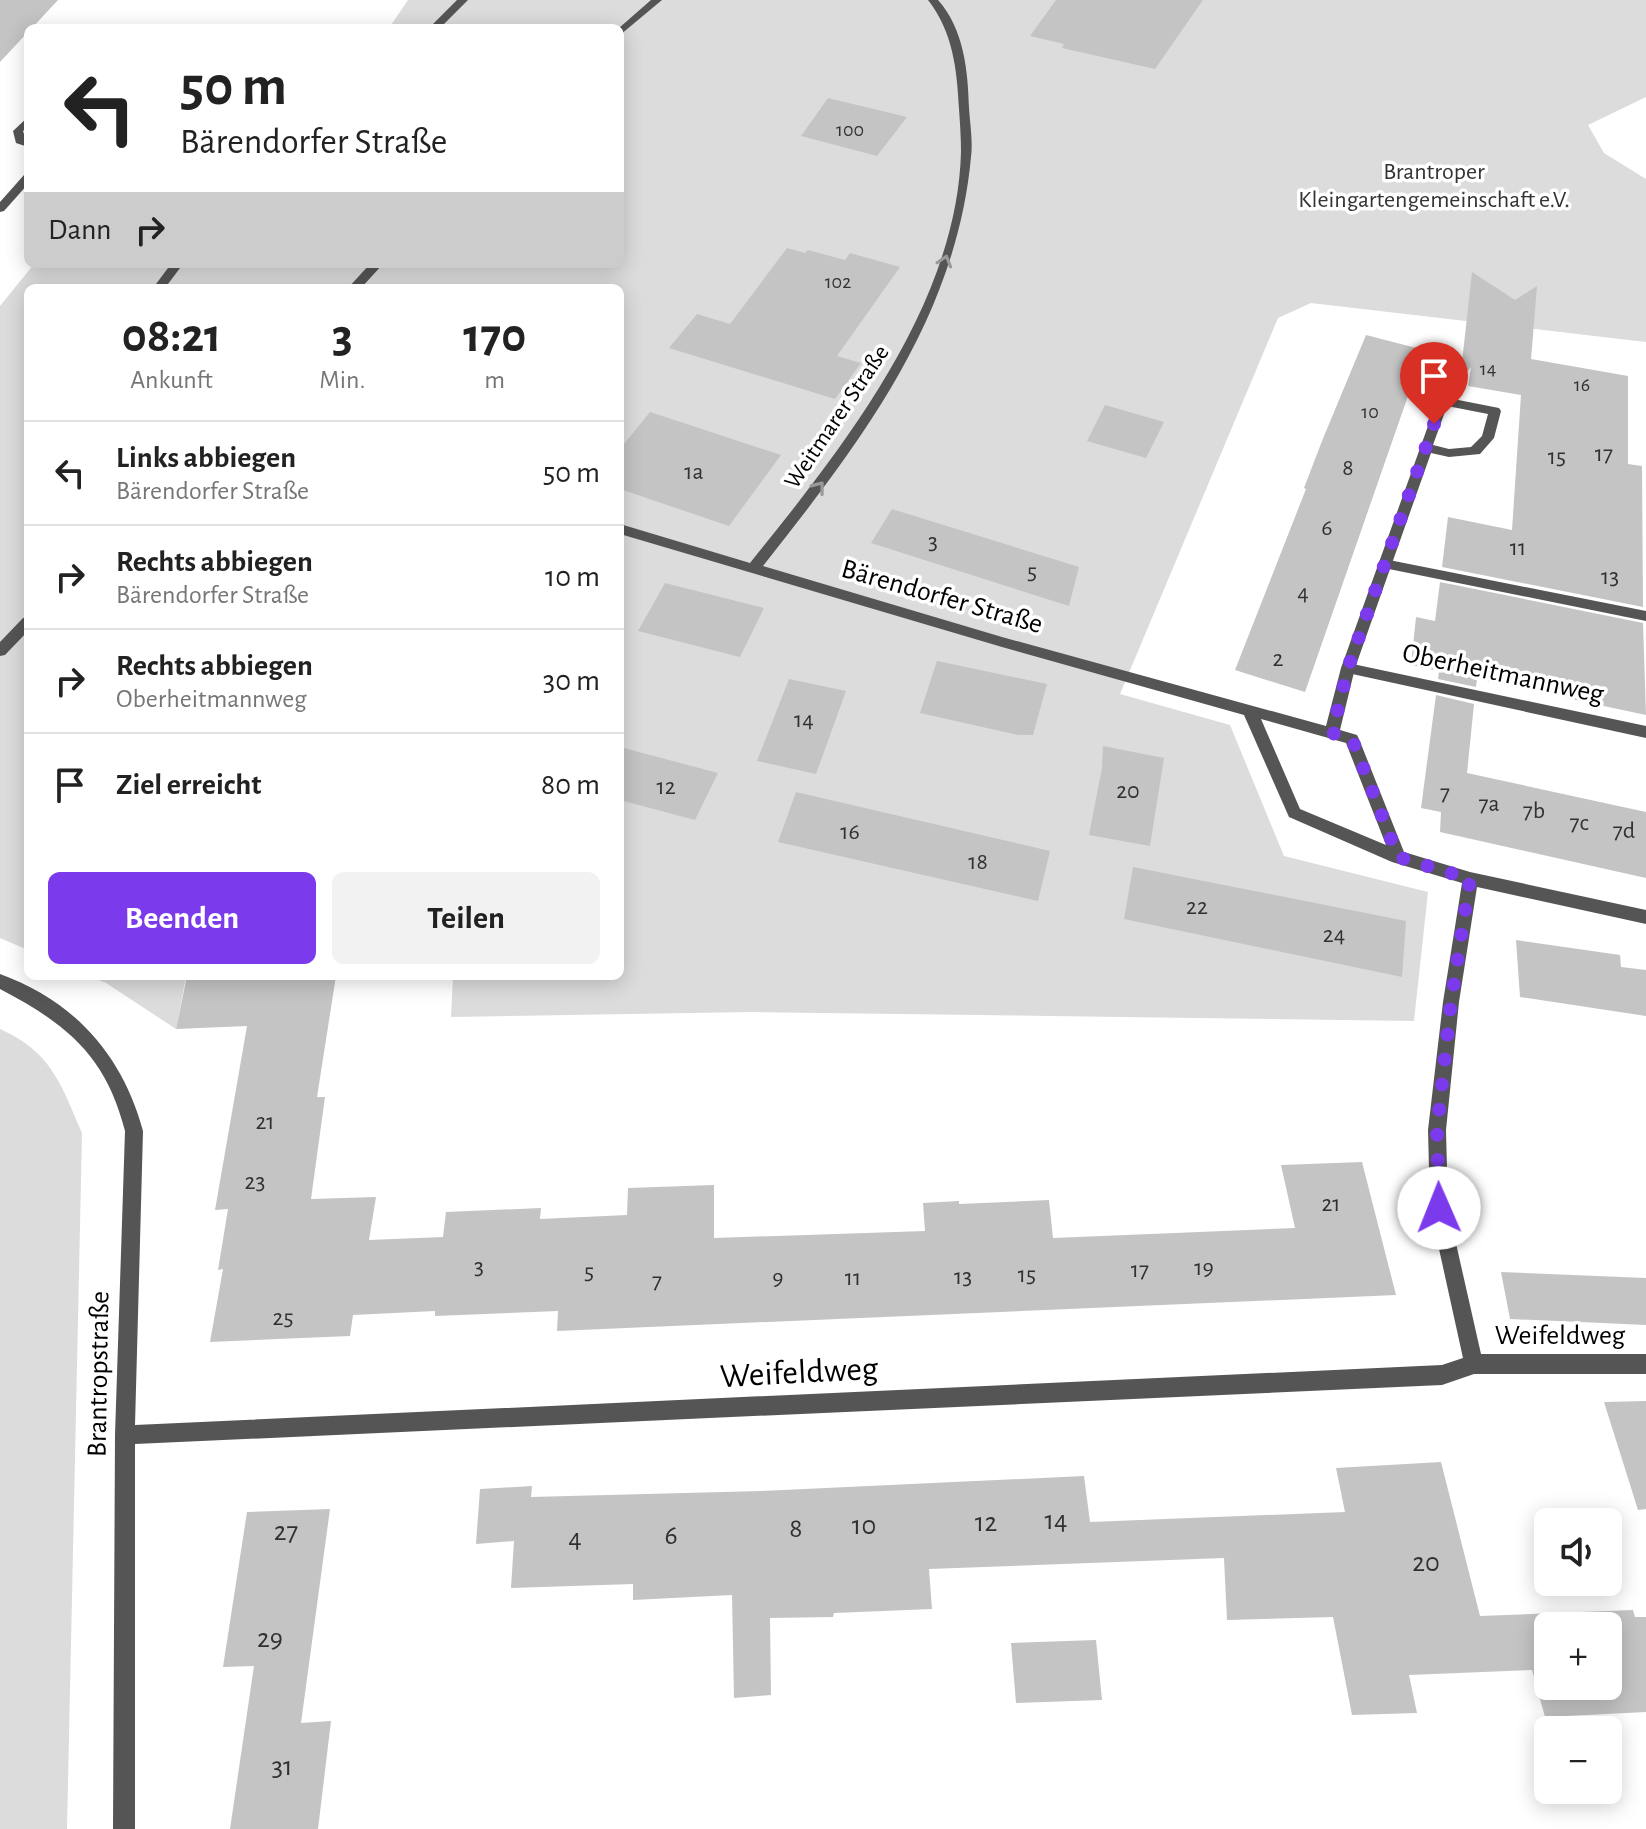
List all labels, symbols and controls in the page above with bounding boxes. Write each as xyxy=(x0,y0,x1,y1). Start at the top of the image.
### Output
icon: left xyxy=(48,56,152,160)
text: 50 m xyxy=(180,59,287,115)
house number: 100 xyxy=(836,120,864,140)
text: Bärendorfer Straße xyxy=(180,124,447,160)
park label: Brantroper Kleingartengemeinschaft e.V. xyxy=(1298,160,1570,212)
icon: right xyxy=(128,208,172,252)
text: Dann xyxy=(48,215,112,245)
one-way arrow xyxy=(936,255,952,268)
house number: 102 xyxy=(825,272,851,292)
text: 08:21 xyxy=(122,313,221,361)
text: 3 xyxy=(332,313,353,361)
text: 170 xyxy=(463,313,526,361)
street label: Weitmarer Straße xyxy=(780,341,894,493)
pin xyxy=(1400,342,1468,424)
icon: arrive xyxy=(1412,354,1456,398)
house number: 14 xyxy=(1480,359,1496,379)
text: Ankunft xyxy=(130,367,213,393)
text: Min. xyxy=(319,367,365,393)
text: m xyxy=(484,367,505,393)
house number: 16 xyxy=(1574,375,1590,395)
house number: 10 xyxy=(1361,402,1379,422)
house number: 17 xyxy=(1595,442,1613,466)
text: Links abbiegen xyxy=(116,443,296,473)
house number: 15 xyxy=(1548,445,1566,469)
icon: left xyxy=(48,451,92,495)
house number: 8 xyxy=(1342,456,1354,480)
text: 50 m xyxy=(543,458,600,488)
house number: 1a xyxy=(684,460,704,484)
text: Bärendorfer Straße xyxy=(116,478,309,504)
one-way arrow xyxy=(809,482,824,496)
house number: 6 xyxy=(1321,516,1333,540)
house number: 3 xyxy=(928,530,938,554)
house number: 11 xyxy=(1510,536,1526,560)
text: Rechts abbiegen xyxy=(116,547,313,577)
icon: right xyxy=(48,555,92,599)
street label: Bärendorfer Straße xyxy=(838,555,1046,639)
house number: 5 xyxy=(1027,560,1037,584)
text: 10 m xyxy=(545,562,600,592)
house number: 13 xyxy=(1601,565,1619,589)
house number: 4 xyxy=(1297,581,1309,605)
text: Bärendorfer Straße xyxy=(116,582,309,608)
street label: Oberheitmannweg xyxy=(1400,639,1607,709)
house number: 2 xyxy=(1273,647,1284,671)
text: Rechts abbiegen xyxy=(116,651,313,681)
icon: right xyxy=(48,659,92,703)
text: 30 m xyxy=(543,666,600,696)
text: Oberheitmannweg xyxy=(116,686,307,712)
house number: 14 xyxy=(794,708,814,732)
icon: arrive xyxy=(48,763,92,807)
text: Ziel erreicht xyxy=(116,770,261,800)
text: 80 m xyxy=(541,770,600,800)
house number: 12 xyxy=(656,775,676,799)
house number: 20 xyxy=(1116,779,1140,803)
house number: 7 xyxy=(1440,781,1450,805)
house number: 7a xyxy=(1478,792,1500,816)
house number: 7b xyxy=(1523,799,1545,823)
house number: 7c xyxy=(1569,811,1589,835)
house number: 7d xyxy=(1613,819,1635,843)
house number: 16 xyxy=(840,820,860,844)
house number: 18 xyxy=(968,850,988,874)
button: Beenden xyxy=(48,872,316,964)
button: Teilen xyxy=(332,872,600,964)
house number: 22 xyxy=(1186,895,1208,919)
house number: 24 xyxy=(1323,923,1345,947)
house number: 21 xyxy=(255,1110,275,1134)
position arrow xyxy=(1397,1166,1481,1250)
house number: 23 xyxy=(245,1170,265,1194)
house number: 21 xyxy=(1321,1192,1341,1216)
house number: 3 xyxy=(474,1255,484,1279)
house number: 19 xyxy=(1194,1256,1214,1280)
house number: 17 xyxy=(1131,1258,1149,1282)
house number: 5 xyxy=(584,1260,594,1284)
house number: 15 xyxy=(1018,1263,1036,1287)
house number: 13 xyxy=(954,1265,972,1289)
house number: 9 xyxy=(772,1266,784,1290)
house number: 11 xyxy=(845,1266,861,1290)
house number: 7 xyxy=(652,1269,662,1293)
street label: Brantropstraße xyxy=(84,1291,114,1457)
house number: 25 xyxy=(273,1306,293,1330)
street label: Weifeldweg xyxy=(1495,1322,1626,1350)
street label: Weifeldweg xyxy=(719,1352,879,1394)
house number: 14 xyxy=(1044,1507,1068,1535)
map controls xyxy=(1534,1508,1622,1804)
button: sound xyxy=(1534,1508,1622,1596)
house number: 12 xyxy=(975,1509,997,1537)
house number: 10 xyxy=(852,1512,876,1540)
house number: 8 xyxy=(789,1515,803,1543)
house number: 27 xyxy=(274,1518,298,1546)
house number: 6 xyxy=(664,1522,678,1550)
house number: 4 xyxy=(568,1525,582,1553)
house number: 20 xyxy=(1412,1549,1440,1577)
button: + xyxy=(1534,1612,1622,1700)
house number: 29 xyxy=(257,1625,283,1653)
button: − xyxy=(1534,1716,1622,1804)
house number: 31 xyxy=(271,1753,293,1781)

